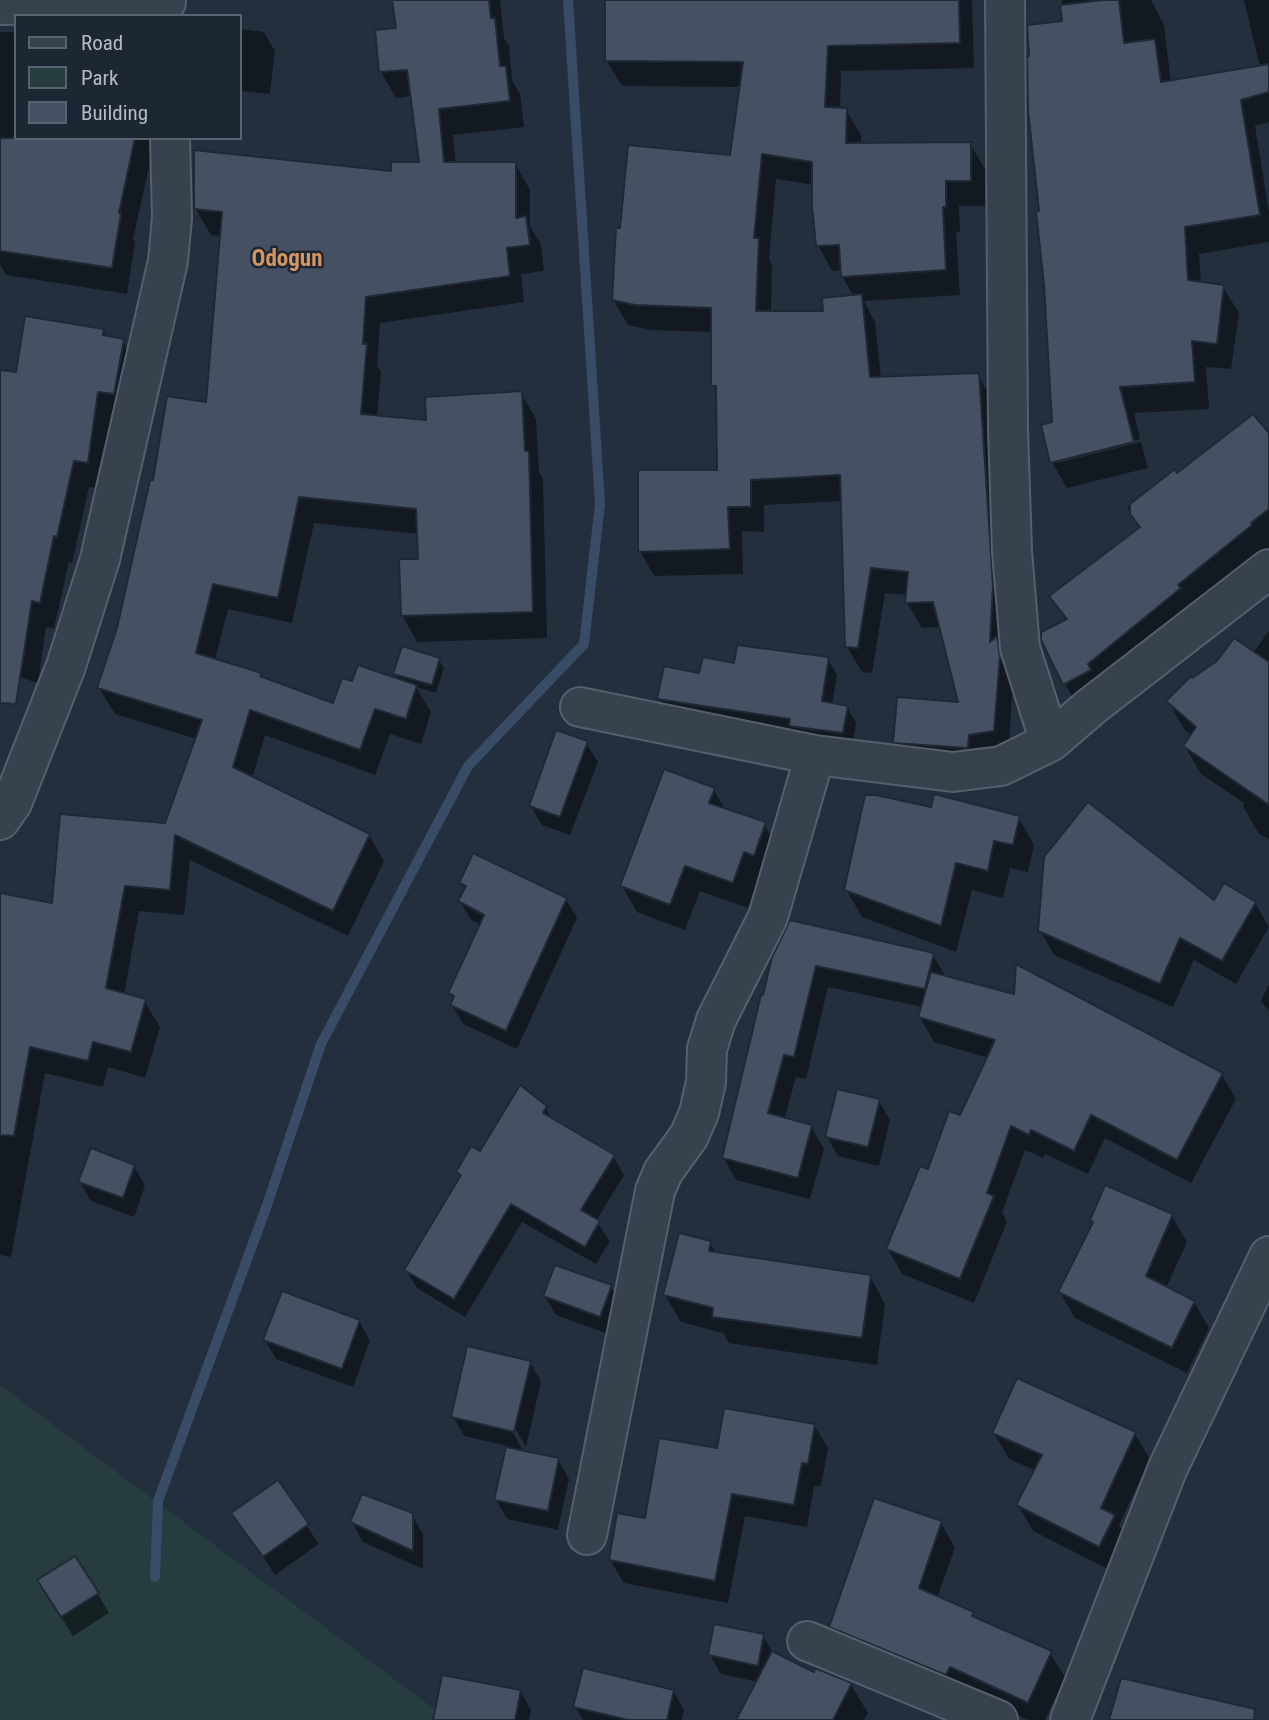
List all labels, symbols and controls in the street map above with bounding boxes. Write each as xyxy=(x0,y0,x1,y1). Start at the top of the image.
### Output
legend xyxy=(14,14,242,140)
text: Road xyxy=(81,31,123,55)
text: Park xyxy=(81,66,118,90)
text: Building xyxy=(81,101,148,125)
district label: Odogun xyxy=(252,246,322,274)

